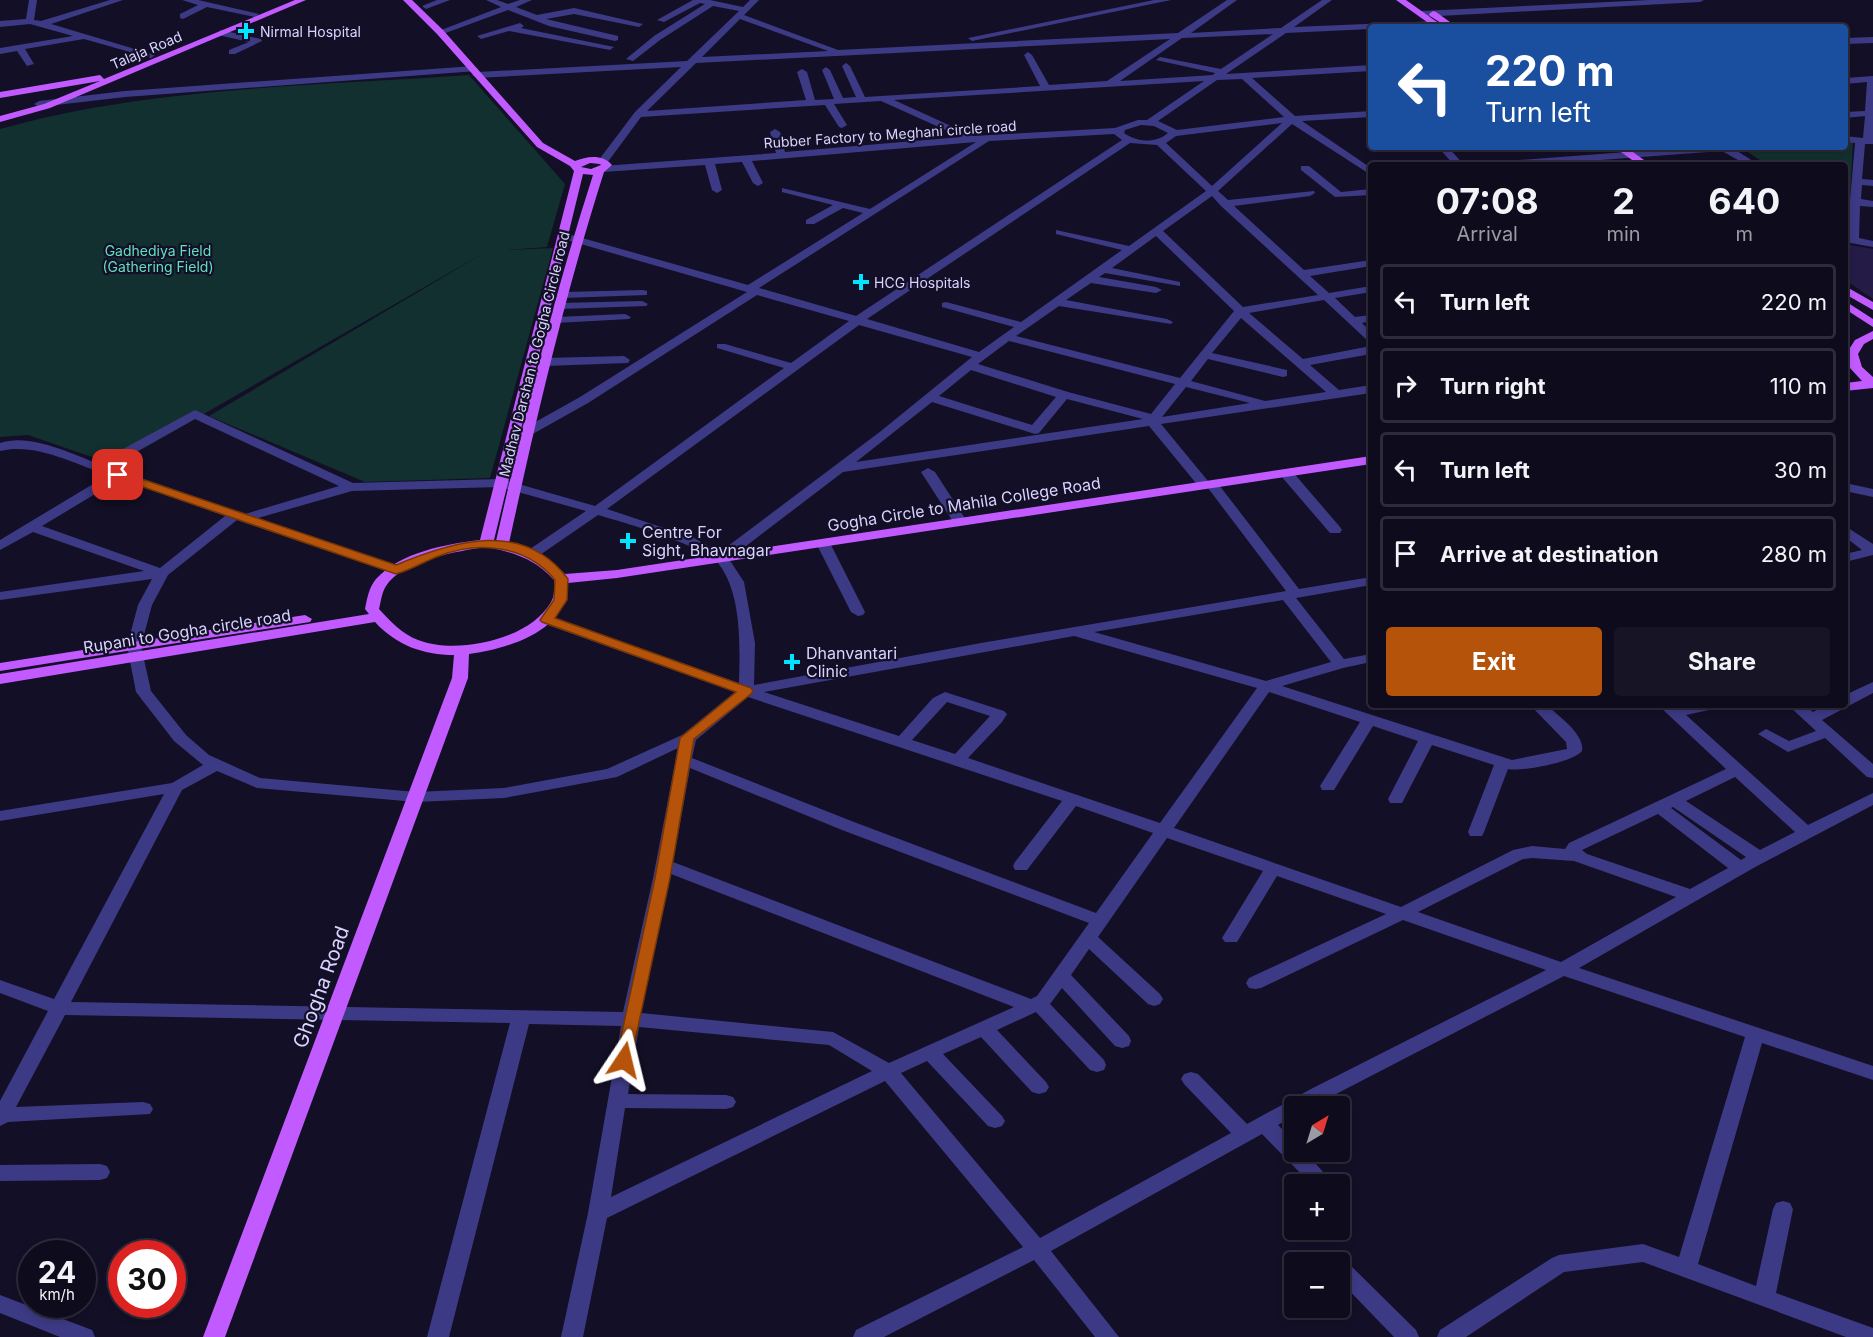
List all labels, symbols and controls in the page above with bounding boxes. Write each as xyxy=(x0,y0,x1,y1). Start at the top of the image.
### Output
marker: Nirmal Hospital xyxy=(237,22,255,40)
place label: Nirmal Hospital xyxy=(260,23,361,40)
street label: Talaja Road xyxy=(108,27,184,73)
text: 220 m xyxy=(1485,45,1615,96)
icon: left xyxy=(1386,48,1464,126)
text: Turn left xyxy=(1485,96,1591,129)
street label: Rubber Factory to Meghani circle road xyxy=(763,117,1017,151)
text: 07:08 xyxy=(1436,179,1539,223)
text: 2 xyxy=(1612,179,1635,223)
text: 640 xyxy=(1708,179,1780,223)
text: Arrival xyxy=(1456,222,1518,246)
text: min xyxy=(1606,222,1641,246)
text: m xyxy=(1736,222,1753,246)
street label: Madhav Darshan to Gogha Circle road xyxy=(495,230,573,478)
park label: Gadhediya Field (Gathering Field) xyxy=(103,242,214,275)
marker: HCG Hospitals xyxy=(852,273,870,291)
place label: HCG Hospitals xyxy=(874,274,970,291)
icon: left xyxy=(1389,285,1422,318)
text: Turn left xyxy=(1440,289,1530,315)
text: 220 m xyxy=(1761,289,1827,315)
icon: right xyxy=(1389,369,1422,402)
text: Turn right xyxy=(1440,373,1546,399)
text: 110 m xyxy=(1770,373,1827,399)
pin xyxy=(92,449,143,500)
icon: left xyxy=(1389,453,1422,486)
text: Turn left xyxy=(1440,457,1530,483)
text: 30 m xyxy=(1774,457,1827,483)
icon: arrive xyxy=(101,458,134,491)
street label: Gogha Circle to Mahila College Road xyxy=(826,473,1102,535)
place label: Centre For Sight, Bhavnagar xyxy=(642,522,771,560)
marker: Centre For Sight, Bhavnagar xyxy=(619,532,637,550)
icon: arrive xyxy=(1389,537,1422,570)
text: Arrive at destination xyxy=(1440,541,1659,567)
text: 280 m xyxy=(1761,541,1827,567)
street label: Rupani to Gogha circle road xyxy=(82,605,292,657)
button: Exit xyxy=(1386,627,1602,696)
button: Share xyxy=(1614,627,1830,696)
place label: Dhanvantari Clinic xyxy=(806,643,897,681)
marker: Dhanvantari Clinic xyxy=(783,653,801,671)
street label: Ghogha Road xyxy=(288,923,354,1051)
position arrow xyxy=(592,1028,656,1092)
north arrow xyxy=(1284,1096,1350,1162)
map controls xyxy=(1284,1096,1350,1318)
button: + xyxy=(1284,1174,1350,1240)
speed limit sign: 30 xyxy=(108,1240,186,1318)
button: − xyxy=(1284,1252,1350,1318)
text: 24 xyxy=(38,1254,76,1290)
text: km/h xyxy=(39,1285,75,1304)

